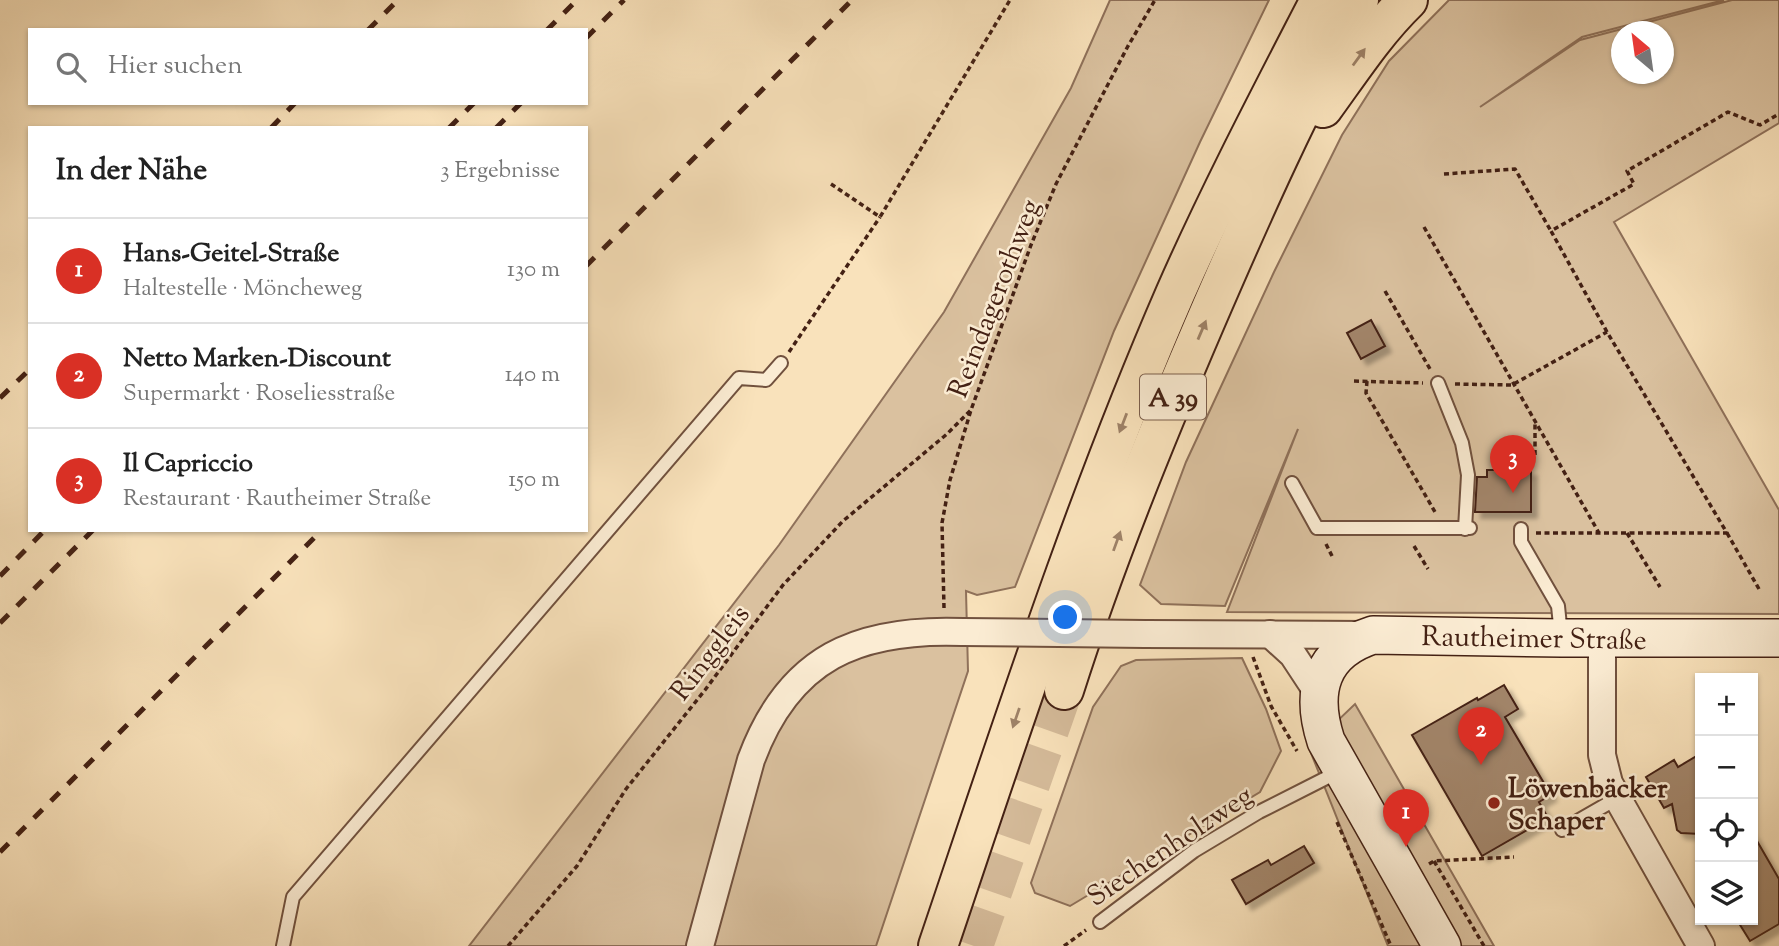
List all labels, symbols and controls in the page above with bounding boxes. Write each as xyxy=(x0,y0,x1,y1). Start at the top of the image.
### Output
north arrow xyxy=(1611,21,1674,84)
search box xyxy=(28,28,588,105)
icon: search xyxy=(52,48,90,86)
text: Hier suchen xyxy=(108,48,243,85)
one-way arrow xyxy=(1352,48,1366,66)
text: In der Nähe xyxy=(56,150,207,193)
text: 3 Ergebnisse xyxy=(440,155,560,188)
street label: Reindagerothweg xyxy=(940,194,1052,404)
text: Hans-Geitel-Straße xyxy=(123,236,339,273)
text: 1 xyxy=(75,254,83,287)
text: 130 m xyxy=(507,254,560,287)
text: Haltestelle · Möncheweg xyxy=(123,273,362,306)
one-way arrow xyxy=(1196,320,1208,340)
text: Netto Marken-Discount xyxy=(123,341,391,378)
text: 2 xyxy=(74,359,84,392)
text: 140 m xyxy=(505,359,560,392)
road number: A 39 xyxy=(1140,374,1206,420)
text: Supermarkt · Roseliesstraße xyxy=(123,378,395,411)
one-way arrow xyxy=(1118,412,1129,433)
pin: 3 xyxy=(1490,435,1536,493)
text: Il Capriccio xyxy=(123,446,253,483)
text: 3 xyxy=(74,464,84,497)
text: 150 m xyxy=(508,464,560,497)
text: Restaurant · Rautheimer Straße xyxy=(123,483,431,516)
one-way arrow xyxy=(1111,531,1122,552)
street label: Ringgleis xyxy=(662,597,761,710)
your location xyxy=(1048,600,1082,634)
street label: Rautheimer Straße xyxy=(1421,618,1647,662)
map controls xyxy=(1695,673,1758,925)
button: + xyxy=(1695,673,1758,736)
one-way arrow xyxy=(1010,707,1021,728)
pin: 2 xyxy=(1458,707,1504,765)
button: − xyxy=(1695,736,1758,799)
place label: Löwenbäcker Schaper xyxy=(1508,770,1668,842)
street label: Siechenholzweg xyxy=(1080,777,1262,918)
pin: 1 xyxy=(1383,789,1429,847)
marker: Löwenbäcker Schaper xyxy=(1486,795,1502,811)
button: locate xyxy=(1695,799,1758,862)
button: layers xyxy=(1695,862,1758,925)

